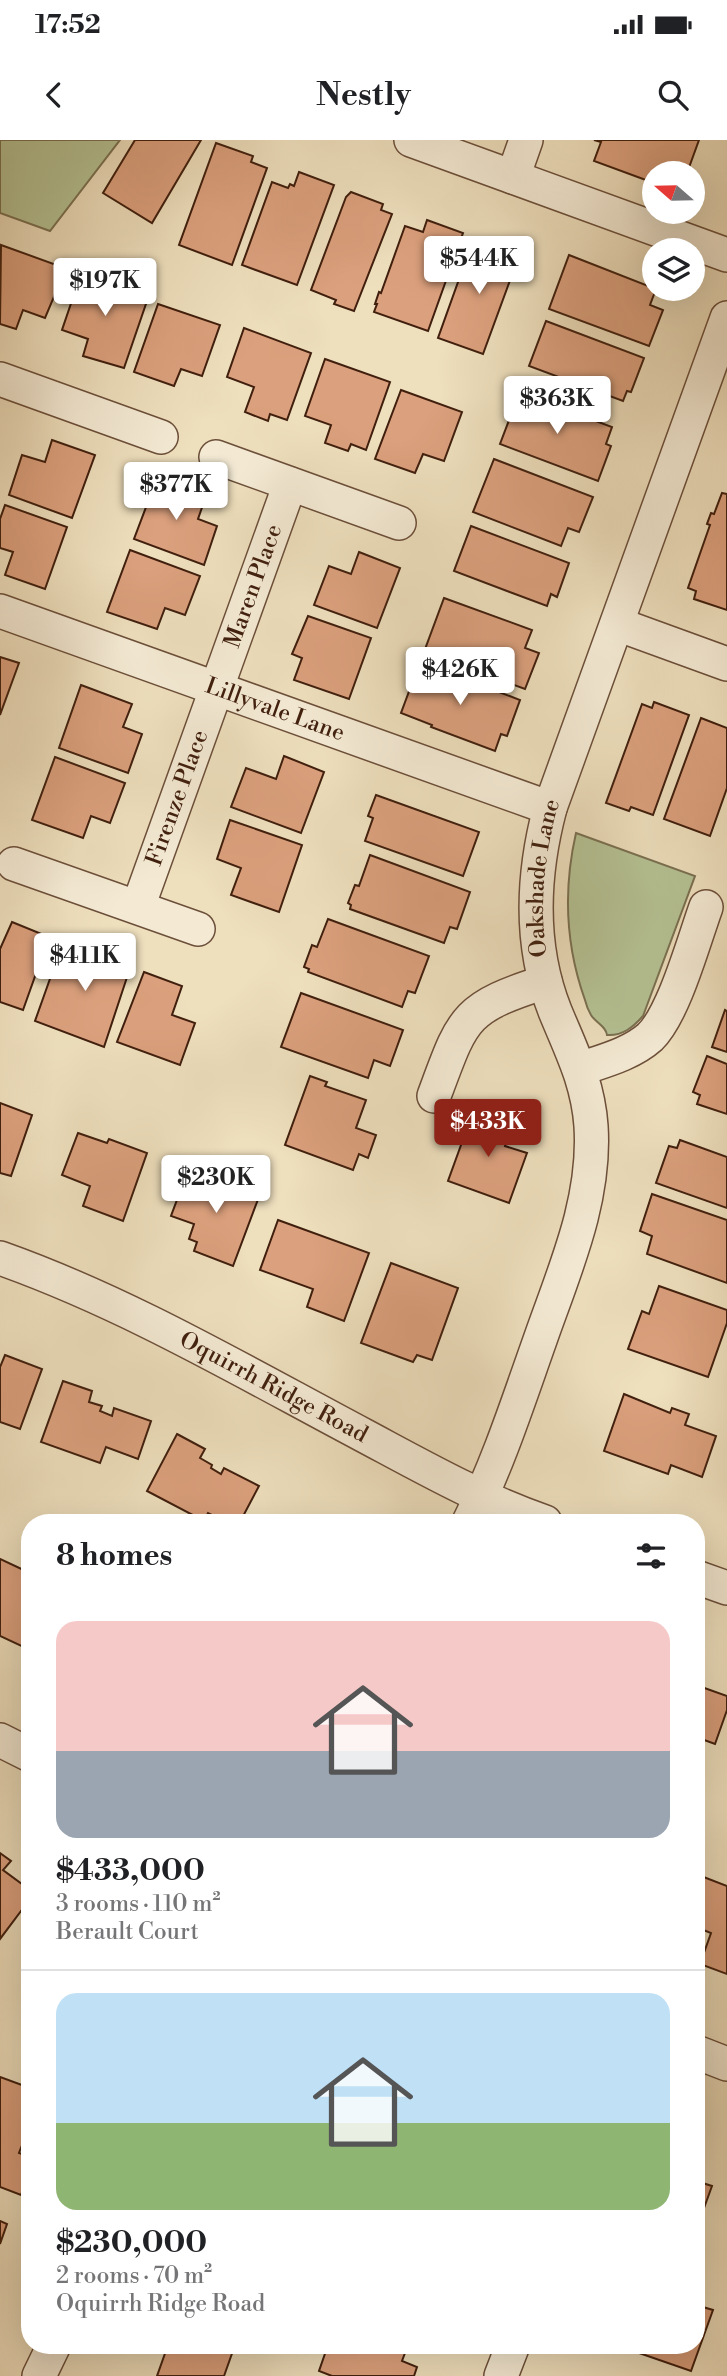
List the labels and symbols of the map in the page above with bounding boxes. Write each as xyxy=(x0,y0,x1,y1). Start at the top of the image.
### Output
north arrow xyxy=(642,161,705,224)
pin: $544K xyxy=(430,236,528,296)
pin: $197K xyxy=(56,258,154,318)
pin: $363K xyxy=(508,376,606,436)
pin: $377K xyxy=(127,462,225,522)
street label: Maren Place xyxy=(218,521,288,652)
pin: $426K xyxy=(411,648,509,707)
street label: Lillyvale Lane xyxy=(201,672,348,747)
street label: Firenze Place xyxy=(140,726,214,870)
street label: Oakshade Lane xyxy=(522,795,566,959)
pin: $411K xyxy=(36,934,134,993)
pin: $433K xyxy=(439,1100,537,1159)
pin: $230K xyxy=(167,1156,265,1215)
street label: Oquirrh Ridge Road xyxy=(175,1326,373,1449)

